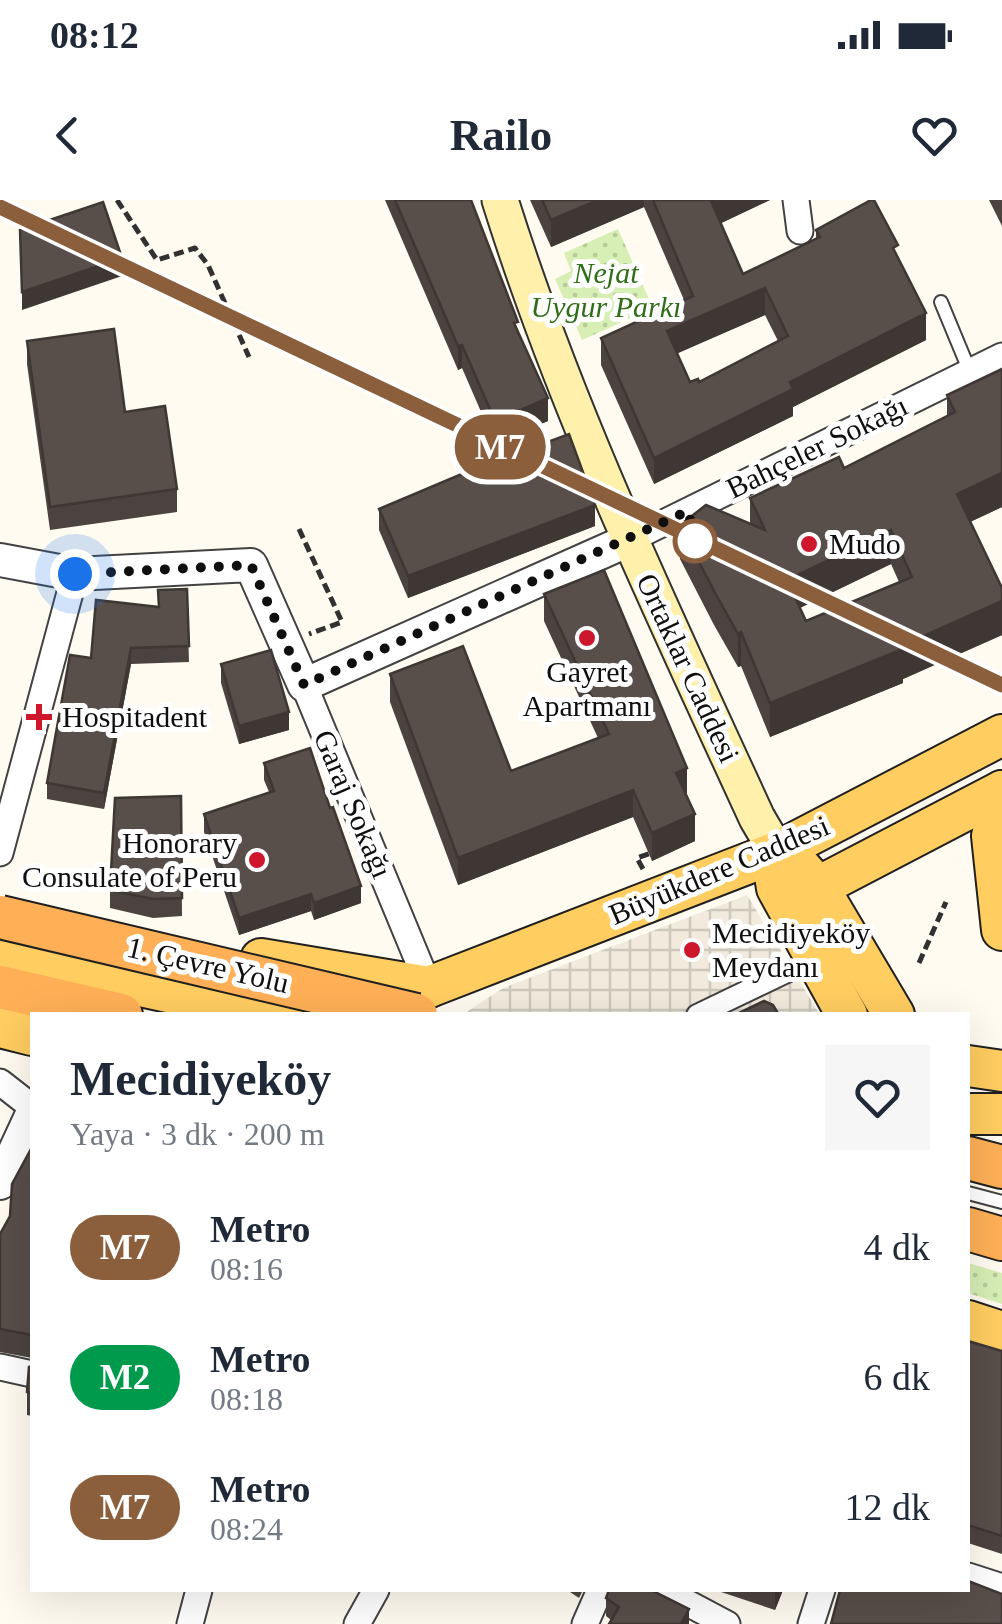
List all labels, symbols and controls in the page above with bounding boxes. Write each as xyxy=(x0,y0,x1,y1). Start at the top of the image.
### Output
text: 08:12 xyxy=(50,14,139,56)
icon: back xyxy=(40,108,95,163)
icon: heart xyxy=(907,108,962,163)
text: Railo xyxy=(450,110,552,160)
park label: Nejat Uygur Parkı xyxy=(531,256,681,323)
street label: Bahçeler Sokağı xyxy=(721,388,913,505)
line badge: M7 xyxy=(455,414,545,480)
text: M7 xyxy=(475,428,525,467)
unlabelled marker xyxy=(674,520,716,562)
place label: Mudo xyxy=(829,527,901,560)
marker: Mudo xyxy=(798,533,820,555)
your location xyxy=(50,549,100,599)
street label: Ortaklar Caddesi xyxy=(630,568,747,767)
marker: Gayret Apartmanı xyxy=(576,627,598,649)
place label: Gayret Apartmanı xyxy=(523,655,651,722)
place label: Hospitadent xyxy=(62,700,208,733)
marker: Hospitadent xyxy=(26,704,52,730)
street label: Garaj Sokağı xyxy=(308,725,399,883)
street label: Büyükdere Caddesi xyxy=(604,808,834,931)
place label: Honorary Consulate of Peru xyxy=(22,826,237,893)
marker: Honorary Consulate of Peru xyxy=(246,849,268,871)
place label: Mecidiyeköy Meydanı xyxy=(712,916,870,983)
street label: 1. Çevre Yolu xyxy=(124,930,292,999)
marker: Mecidiyeköy Meydanı xyxy=(681,939,703,961)
button: heart xyxy=(825,1045,930,1150)
text: Mecidiyeköy xyxy=(70,1052,331,1105)
text: Yaya · 3 dk · 200 m xyxy=(70,1116,325,1152)
text: Metro xyxy=(210,1208,311,1250)
text: 4 dk xyxy=(864,1226,930,1268)
text: M7 xyxy=(100,1228,150,1267)
text: 08:16 xyxy=(210,1251,283,1287)
text: Metro xyxy=(210,1338,311,1380)
text: 6 dk xyxy=(864,1356,930,1398)
text: M2 xyxy=(100,1358,150,1397)
text: 08:18 xyxy=(210,1381,283,1417)
text: Metro xyxy=(210,1468,311,1510)
text: 12 dk xyxy=(845,1486,930,1528)
text: M7 xyxy=(100,1488,150,1527)
text: 08:24 xyxy=(210,1511,283,1547)

